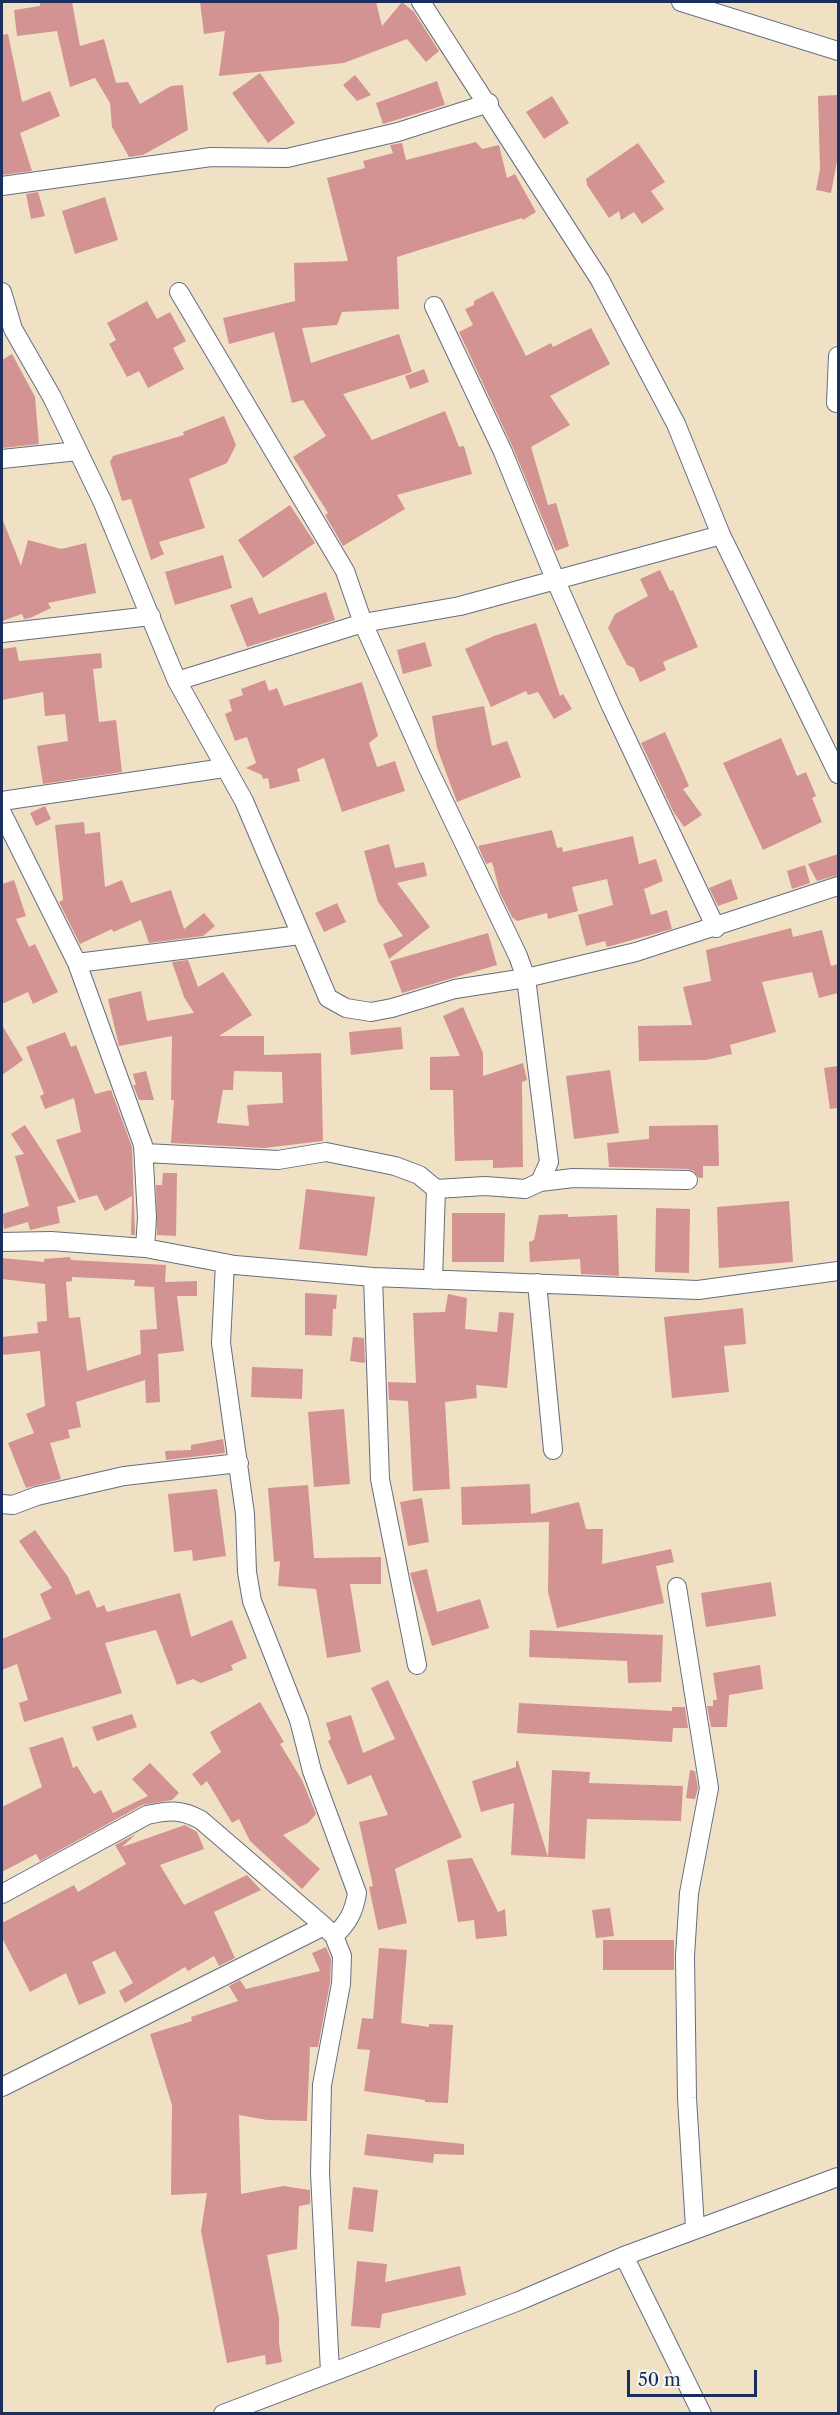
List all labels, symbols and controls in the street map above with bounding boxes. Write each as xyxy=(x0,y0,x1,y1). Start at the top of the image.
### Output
scale bar xyxy=(630,2358,760,2396)
text: 50 m xyxy=(638,2369,681,2391)

